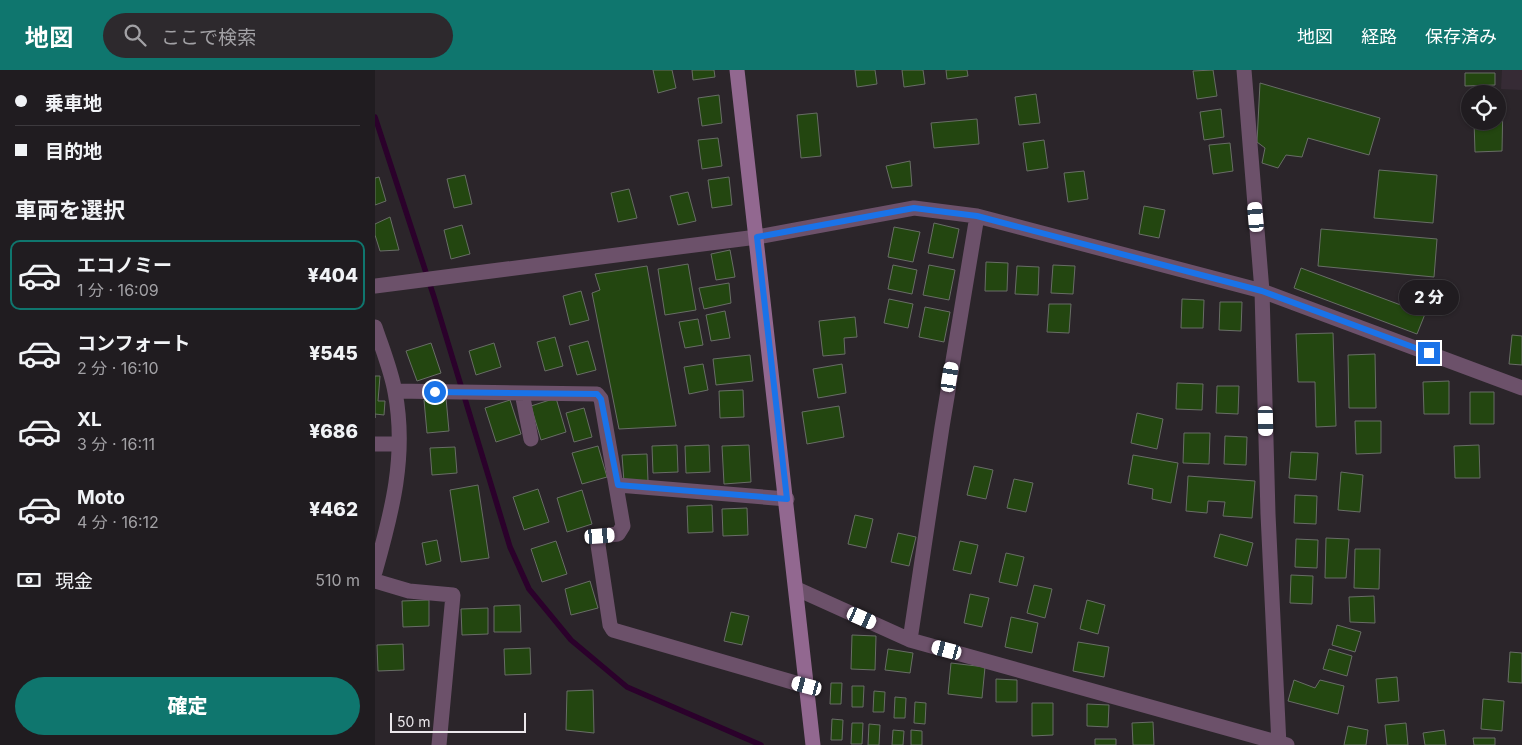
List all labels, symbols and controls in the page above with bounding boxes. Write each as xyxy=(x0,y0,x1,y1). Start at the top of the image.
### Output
search box xyxy=(103,13,453,58)
icon: search xyxy=(121,21,149,49)
text: 地図 xyxy=(25,23,73,52)
text: ここで検索 xyxy=(161,26,256,49)
text: 地図 xyxy=(1297,26,1333,47)
text: 経路 xyxy=(1361,26,1397,47)
text: 保存済み xyxy=(1425,26,1497,47)
map controls xyxy=(1461,85,1506,130)
button: locate xyxy=(1461,85,1506,130)
text: 乗車地 xyxy=(45,92,102,115)
text: 目的地 xyxy=(45,140,102,163)
text: 車両を選択 xyxy=(15,197,125,223)
car xyxy=(1247,201,1264,233)
icon: car xyxy=(17,253,62,298)
text: エコノミー xyxy=(77,254,172,277)
text: ¥404 xyxy=(308,264,358,287)
text: 1 分 · 16:09 xyxy=(77,280,159,300)
callout: 2 分 xyxy=(1399,280,1459,316)
text: 2 分 xyxy=(1414,287,1444,307)
icon: car xyxy=(17,331,62,376)
text: コンフォート xyxy=(77,332,190,355)
text: ¥545 xyxy=(309,342,358,365)
route end xyxy=(1418,342,1440,364)
text: 2 分 · 16:10 xyxy=(77,358,159,378)
car xyxy=(940,361,959,393)
route start xyxy=(424,381,446,403)
car xyxy=(1258,406,1273,436)
text: XL xyxy=(77,408,102,431)
icon: car xyxy=(17,409,62,454)
text: ¥686 xyxy=(309,420,358,443)
text: 3 分 · 16:11 xyxy=(77,434,155,454)
text: Moto xyxy=(77,486,125,509)
icon: car xyxy=(17,487,62,532)
text: ¥462 xyxy=(309,498,358,521)
text: 4 分 · 16:12 xyxy=(77,512,159,532)
car xyxy=(584,527,615,545)
icon: cash xyxy=(15,566,43,594)
text: 現金 xyxy=(55,570,93,593)
text: 510 m xyxy=(315,570,360,590)
car xyxy=(845,605,878,631)
car xyxy=(930,639,963,661)
car xyxy=(790,675,823,697)
button: 確定 xyxy=(15,677,360,735)
scale bar xyxy=(390,710,526,733)
text: 50 m xyxy=(397,713,431,730)

